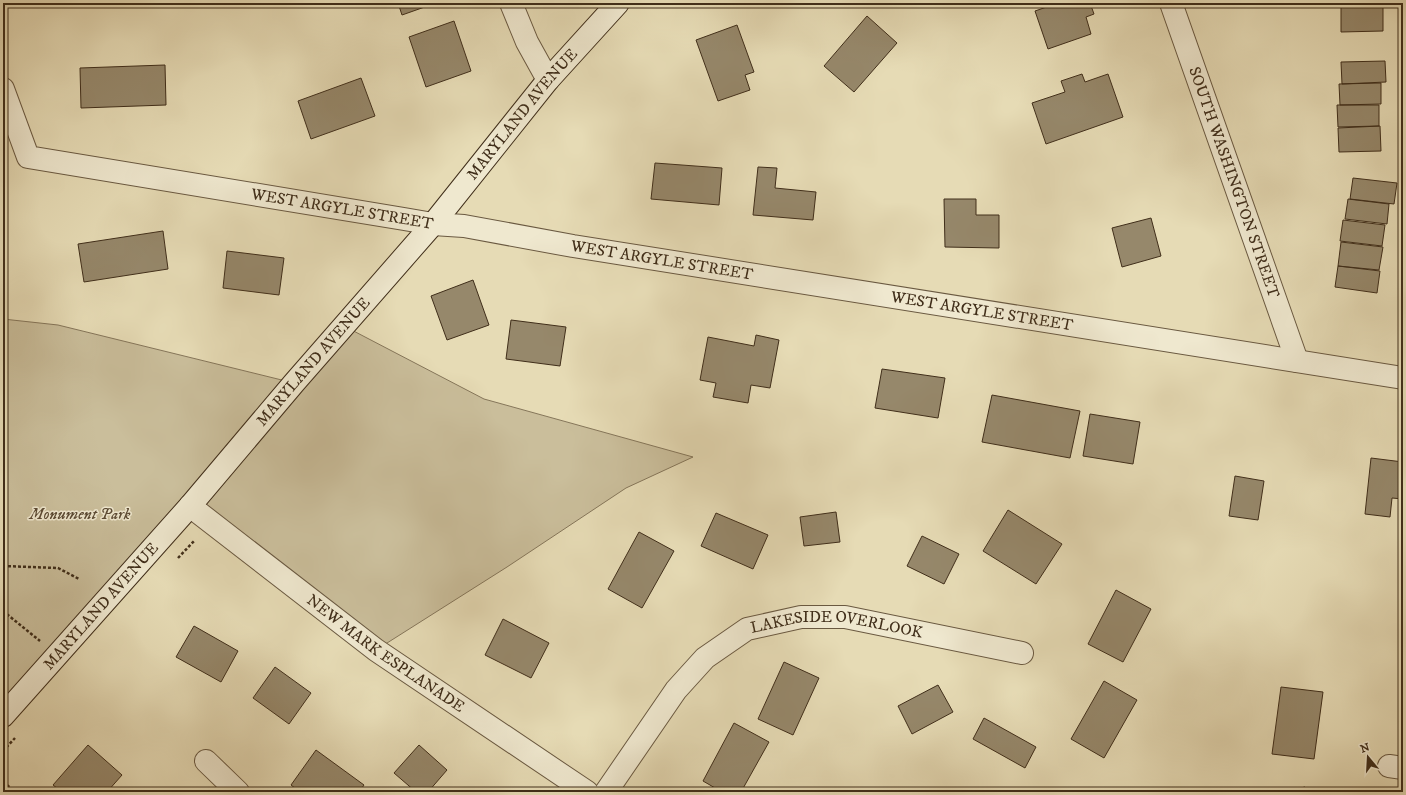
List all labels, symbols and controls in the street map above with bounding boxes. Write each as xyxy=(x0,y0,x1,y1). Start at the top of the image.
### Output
street label: MARYLAND AVENUE xyxy=(462,44,582,184)
street label: SOUTH WASHINGTON STREET xyxy=(1184,64,1284,301)
street label: WEST ARGYLE STREET xyxy=(249,184,435,234)
street label: WEST ARGYLE STREET xyxy=(568,236,755,285)
street label: WEST ARGYLE STREET xyxy=(888,287,1075,335)
street label: MARYLAND AVENUE xyxy=(252,293,374,430)
park label: Monument Park xyxy=(29,504,131,524)
street label: MARYLAND AVENUE xyxy=(39,538,163,674)
street label: NEW MARK ESPLANADE xyxy=(303,590,468,717)
street label: LAKESIDE OVERLOOK xyxy=(749,607,925,643)
north arrow xyxy=(1348,737,1388,777)
text: N xyxy=(1359,740,1372,756)

